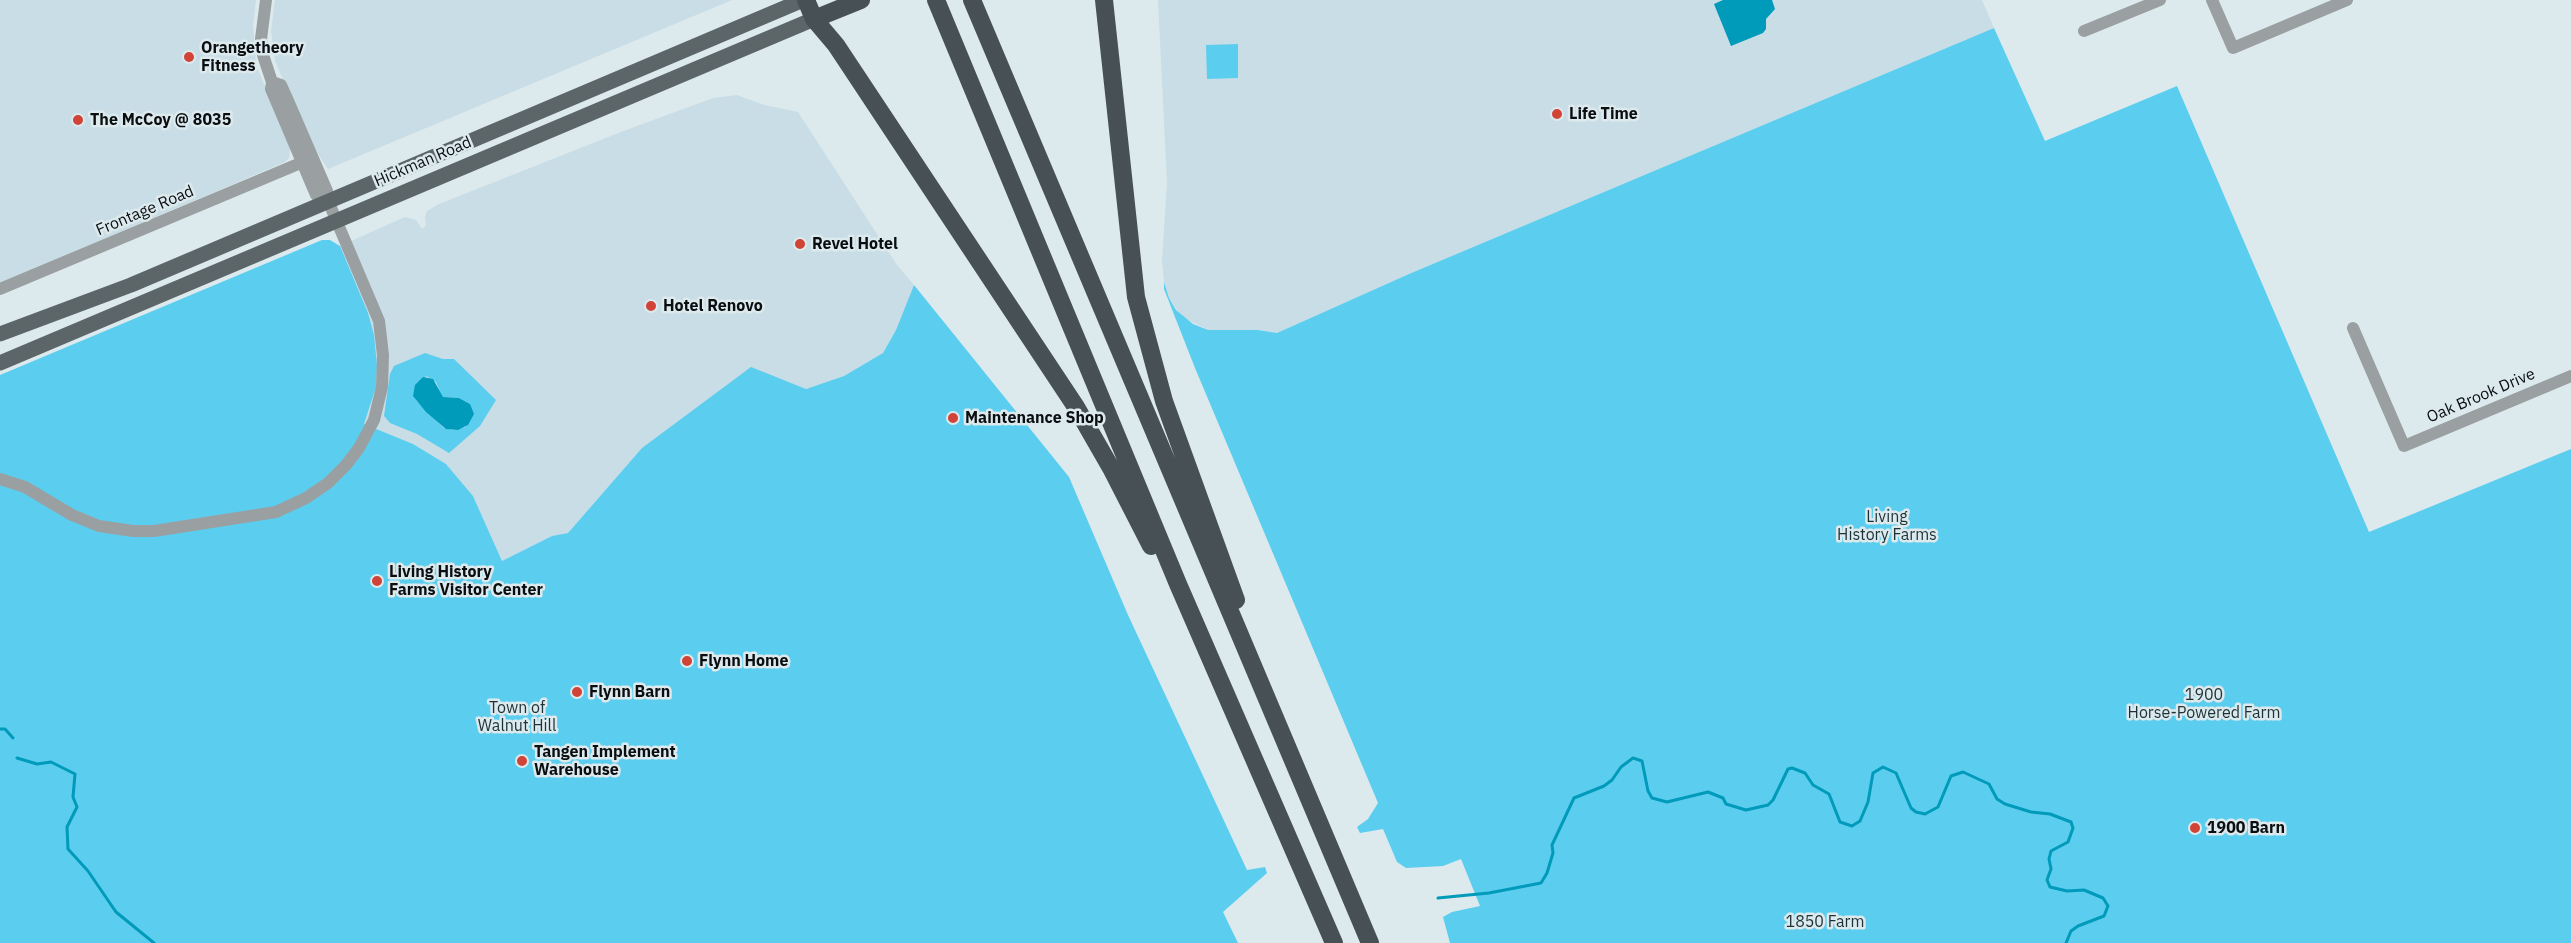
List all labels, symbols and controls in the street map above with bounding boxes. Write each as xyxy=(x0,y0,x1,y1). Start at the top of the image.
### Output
place label: Orangetheory Fitness xyxy=(201,38,304,76)
marker: Orangetheory Fitness xyxy=(182,50,196,64)
place label: Life Time xyxy=(1569,104,1638,124)
marker: Life Time xyxy=(1550,107,1564,121)
place label: The McCoy @ 8035 xyxy=(90,110,231,130)
marker: The McCoy @ 8035 xyxy=(71,113,85,127)
street label: Hickman Road xyxy=(371,133,475,191)
street label: Frontage Road xyxy=(93,182,197,240)
place label: Revel Hotel xyxy=(812,234,898,254)
marker: Revel Hotel xyxy=(793,237,807,251)
place label: Hotel Renovo xyxy=(663,296,763,316)
marker: Hotel Renovo xyxy=(644,299,658,313)
street label: Oak Brook Drive xyxy=(2424,365,2538,427)
place label: Maintenance Shop xyxy=(965,408,1104,428)
marker: Maintenance Shop xyxy=(946,411,960,425)
park label: Living History Farms xyxy=(1837,507,1937,545)
place label: Living History Farms Visitor Center xyxy=(389,562,543,600)
marker: Living History Farms Visitor Center xyxy=(370,574,384,588)
place label: Flynn Home xyxy=(699,651,788,671)
marker: Flynn Home xyxy=(680,654,694,668)
place label: Flynn Barn xyxy=(589,682,670,702)
marker: Flynn Barn xyxy=(570,685,584,699)
park label: 1900 Horse-Powered Farm xyxy=(2128,685,2280,723)
park label: Town of Walnut Hill xyxy=(478,698,556,736)
place label: Tangen Implement Warehouse xyxy=(534,742,676,780)
marker: Tangen Implement Warehouse xyxy=(515,754,529,768)
place label: 1900 Barn xyxy=(2207,818,2285,838)
marker: 1900 Barn xyxy=(2188,821,2202,835)
park label: 1850 Farm xyxy=(1786,912,1864,932)

